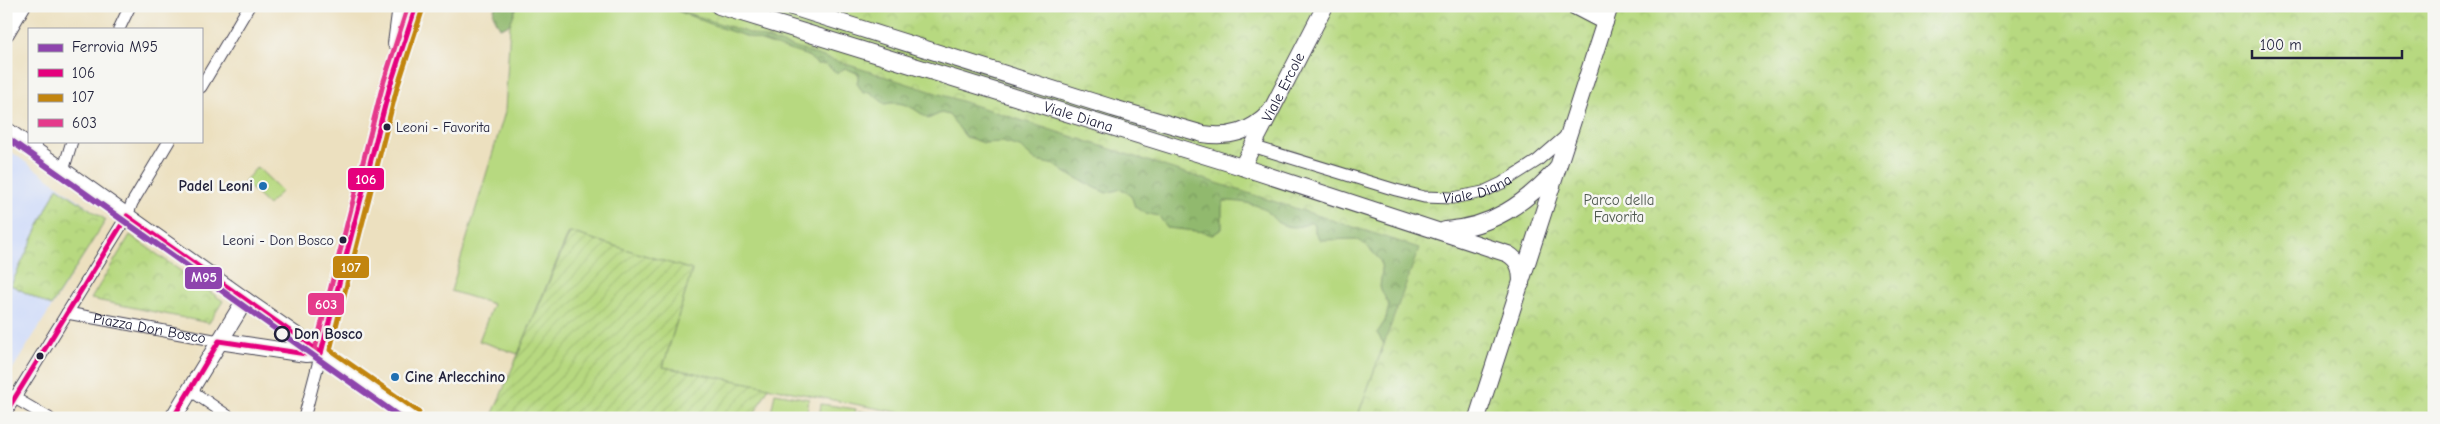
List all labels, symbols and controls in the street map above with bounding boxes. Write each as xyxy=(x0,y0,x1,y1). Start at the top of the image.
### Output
legend xyxy=(28,28,202,142)
scale bar xyxy=(2252,28,2402,60)
text: 100 m xyxy=(2260,36,2302,54)
text: Ferrovia M95 xyxy=(72,38,158,56)
street label: Viale Ercole xyxy=(1258,49,1309,125)
text: 106 xyxy=(72,64,95,82)
text: 107 xyxy=(72,88,94,106)
street label: Viale Diana xyxy=(1041,97,1115,136)
text: 603 xyxy=(72,114,97,132)
place label: Leoni - Favorita xyxy=(396,119,490,136)
marker: Leoni - Favorita xyxy=(382,122,392,132)
line badge: 106 xyxy=(347,167,385,191)
street label: Viale Diana xyxy=(1442,170,1515,207)
text: 106 xyxy=(356,171,376,188)
place label: Padel Leoni xyxy=(178,177,253,195)
marker: Padel Leoni xyxy=(257,180,269,192)
park label: Parco della Favorita xyxy=(1584,191,1654,226)
place label: Leoni - Don Bosco xyxy=(222,232,334,249)
marker: Leoni - Don Bosco xyxy=(338,235,348,245)
line badge: 107 xyxy=(332,255,370,279)
text: 107 xyxy=(341,259,362,276)
line badge: M95 xyxy=(184,266,223,290)
text: M95 xyxy=(191,269,217,286)
line badge: 603 xyxy=(307,292,345,316)
text: 603 xyxy=(315,296,337,313)
street label: Piazza Don Bosco xyxy=(92,309,207,347)
place label: Don Bosco xyxy=(294,325,363,343)
marker: Don Bosco xyxy=(274,326,290,342)
unlabelled marker xyxy=(35,351,45,361)
place label: Cine Arlecchino xyxy=(405,368,506,386)
marker: Cine Arlecchino xyxy=(389,371,401,383)

